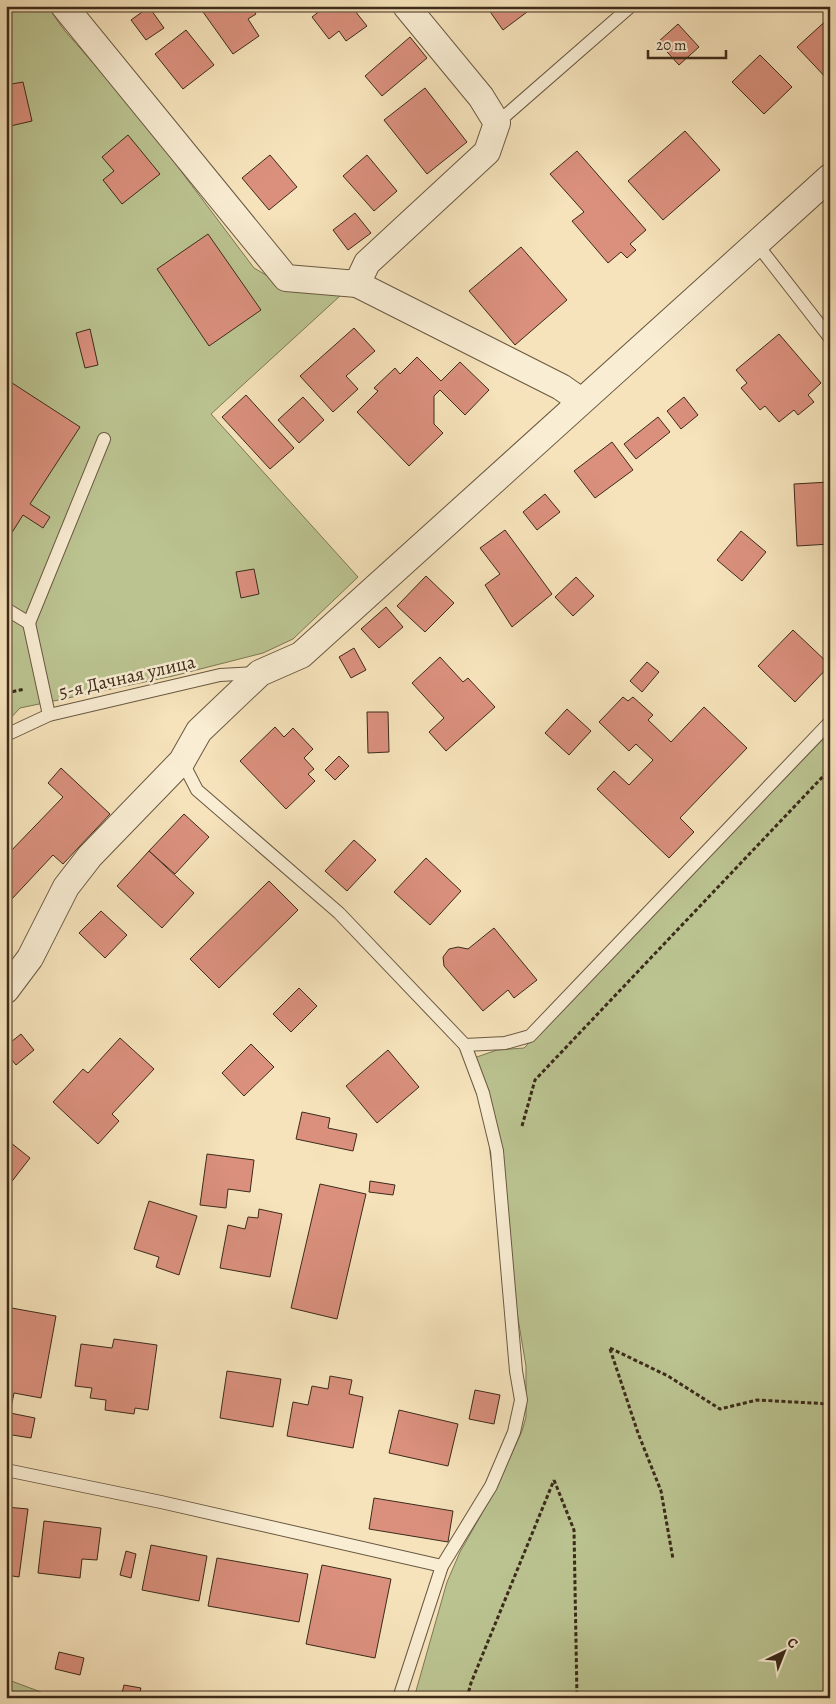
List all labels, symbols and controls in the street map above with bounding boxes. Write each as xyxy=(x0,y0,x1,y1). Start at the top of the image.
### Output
scale bar xyxy=(648,28,726,60)
text: 20 m xyxy=(656,35,687,55)
street label: 5-я Дачная улица xyxy=(56,649,198,705)
north arrow xyxy=(758,1626,808,1676)
text: С xyxy=(783,1633,802,1653)

